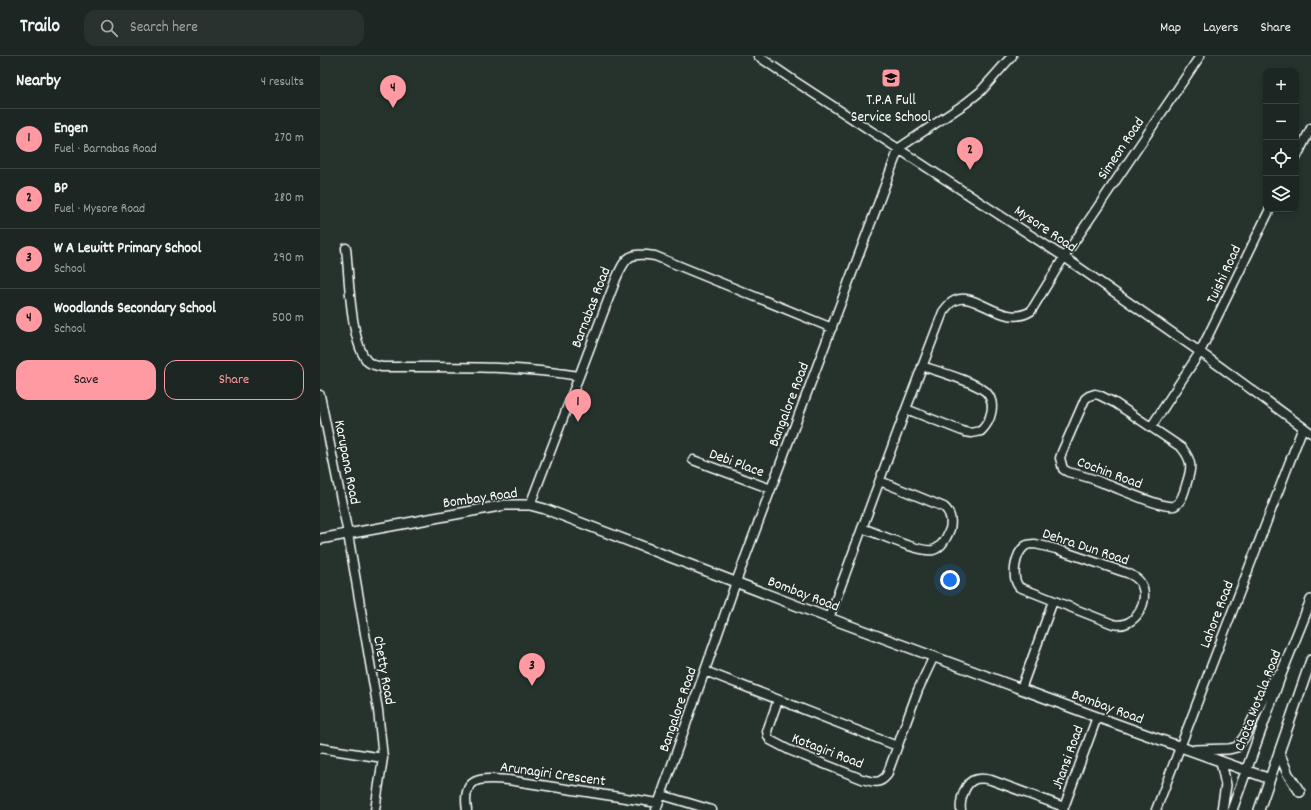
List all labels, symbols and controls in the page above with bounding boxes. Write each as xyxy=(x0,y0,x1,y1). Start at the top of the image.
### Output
search box xyxy=(84,10,364,46)
text: Trailo xyxy=(20,14,60,41)
icon: search xyxy=(98,17,120,39)
text: Search here xyxy=(130,17,198,39)
text: Map xyxy=(1160,18,1181,38)
text: Layers xyxy=(1203,18,1238,38)
text: Share xyxy=(1260,18,1291,38)
school or university icon: T.P.A Full Service School xyxy=(880,67,902,89)
map controls xyxy=(1263,68,1299,212)
button: + xyxy=(1263,68,1299,104)
text: Nearby xyxy=(16,70,60,94)
text: 4 results xyxy=(261,73,304,92)
pin: 4 xyxy=(380,75,406,108)
place label: T.P.A Full Service School xyxy=(851,90,932,129)
button: − xyxy=(1263,104,1299,140)
street label: Simeon Road xyxy=(1093,113,1151,185)
text: Engen xyxy=(54,118,88,140)
text: 1 xyxy=(28,129,30,148)
text: 270 m xyxy=(274,129,304,148)
pin: 2 xyxy=(957,137,983,170)
text: Fuel · Barnabas Road xyxy=(54,140,157,159)
button: locate xyxy=(1263,140,1299,176)
button: layers xyxy=(1263,176,1299,212)
text: BP xyxy=(54,178,68,200)
text: 2 xyxy=(26,189,32,208)
text: 280 m xyxy=(274,189,304,208)
text: Fuel · Mysore Road xyxy=(54,200,145,219)
street label: Mysore Road xyxy=(1009,201,1081,259)
text: W A Lewitt Primary School xyxy=(54,238,201,260)
street label: Tuishi Road xyxy=(1202,242,1248,308)
text: 3 xyxy=(26,249,32,268)
text: 290 m xyxy=(273,249,304,268)
text: School xyxy=(54,260,86,279)
street label: Barnabas Road xyxy=(566,264,617,351)
text: Woodlands Secondary School xyxy=(54,298,216,320)
text: 4 xyxy=(26,309,32,328)
text: 500 m xyxy=(272,309,304,328)
text: School xyxy=(54,320,86,339)
street label: Bangalore Road xyxy=(764,359,816,450)
button: Save xyxy=(16,360,156,400)
button: Share xyxy=(164,360,304,400)
pin: 1 xyxy=(565,389,591,422)
street label: Karupana Road xyxy=(327,418,365,506)
street label: Debi Place xyxy=(706,444,767,484)
street label: Cochin Road xyxy=(1074,452,1145,496)
street label: Bombay Road xyxy=(442,483,519,515)
street label: Dehra Dun Road xyxy=(1039,524,1132,572)
your location xyxy=(940,570,960,590)
street label: Bombay Road xyxy=(764,571,842,619)
street label: Lahore Road xyxy=(1195,578,1241,652)
street label: Chetty Road xyxy=(366,634,400,706)
street label: Chota Motala Road xyxy=(1229,647,1288,755)
pin: 3 xyxy=(519,653,545,686)
street label: Bangalore Road xyxy=(654,664,704,755)
street label: Bombay Road xyxy=(1068,685,1146,731)
street label: Jhansi Road xyxy=(1047,723,1091,793)
street label: Kotagiri Road xyxy=(788,728,866,776)
street label: Arunagiri Crescent xyxy=(499,757,607,793)

